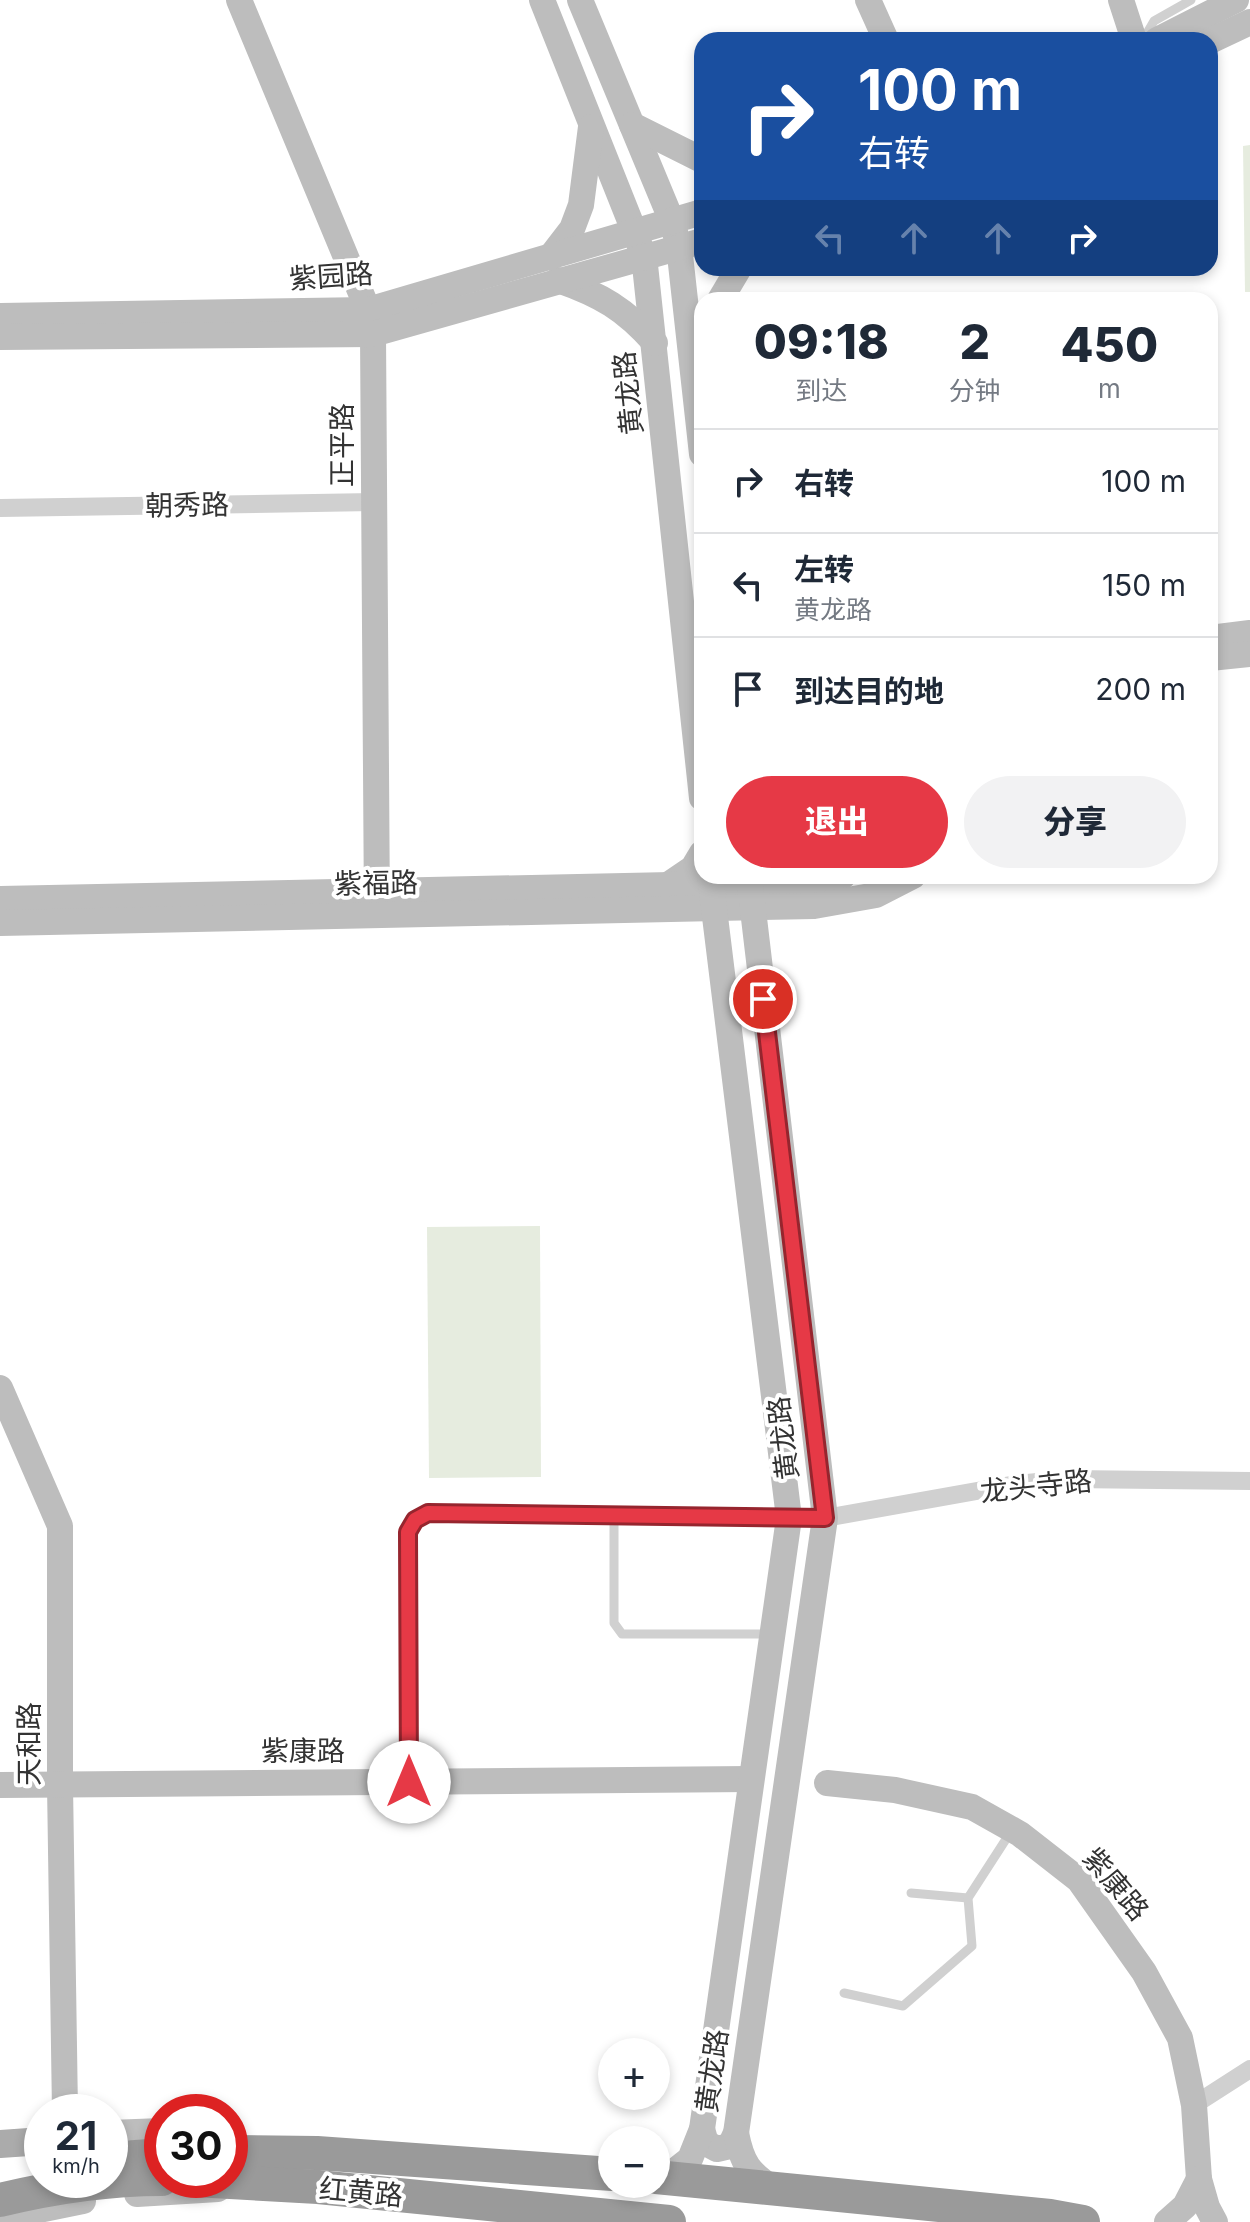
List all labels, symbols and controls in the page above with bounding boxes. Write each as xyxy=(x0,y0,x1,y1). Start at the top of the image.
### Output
text: 100 m xyxy=(858,56,1022,124)
icon: right xyxy=(726,64,830,168)
text: 右转 xyxy=(858,131,930,175)
icon: left xyxy=(808,216,852,260)
icon: ahead xyxy=(892,216,936,260)
icon: ahead xyxy=(976,216,1020,260)
icon: right xyxy=(1060,216,1104,260)
street label: 紫园路 xyxy=(288,256,374,296)
text: 09:18 xyxy=(754,312,889,371)
text: 2 xyxy=(959,312,990,371)
text: 450 xyxy=(1061,315,1158,374)
street label: 黄龙路 xyxy=(607,349,649,437)
text: m xyxy=(1098,373,1121,404)
text: 到达 xyxy=(795,375,847,406)
text: 分钟 xyxy=(949,375,1001,406)
street label: 正平路 xyxy=(325,403,359,487)
icon: right xyxy=(726,459,770,503)
text: 100 m xyxy=(1101,463,1186,499)
text: 右转 xyxy=(794,465,854,501)
street label: 朝秀路 xyxy=(145,487,229,523)
text: 左转 xyxy=(794,551,854,587)
icon: left xyxy=(726,563,770,607)
text: 150 m xyxy=(1102,567,1186,603)
text: 黄龙路 xyxy=(794,594,872,625)
icon: arrive xyxy=(726,667,770,711)
text: 200 m xyxy=(1095,671,1186,707)
text: 到达目的地 xyxy=(794,673,944,709)
button: 退出 xyxy=(726,776,948,868)
button: 分享 xyxy=(964,776,1186,868)
street label: 紫福路 xyxy=(334,865,418,901)
pin xyxy=(729,965,797,1033)
icon: arrive xyxy=(741,977,785,1021)
street label: 黄龙路 xyxy=(761,1394,805,1482)
street label: 龙头寺路 xyxy=(979,1463,1093,1509)
street label: 天和路 xyxy=(12,1702,46,1786)
street label: 紫康路 xyxy=(261,1734,345,1768)
position arrow xyxy=(367,1740,451,1824)
street label: 紫康路 xyxy=(1076,1841,1156,1927)
street label: 黄龙路 xyxy=(689,2027,735,2115)
map controls xyxy=(598,2038,670,2198)
button: + xyxy=(598,2038,670,2110)
speed limit sign: 30 xyxy=(144,2094,248,2198)
text: 21 xyxy=(55,2111,97,2160)
button: − xyxy=(598,2126,670,2198)
text: km/h xyxy=(52,2154,100,2178)
street label: 红黄路 xyxy=(318,2171,404,2213)

